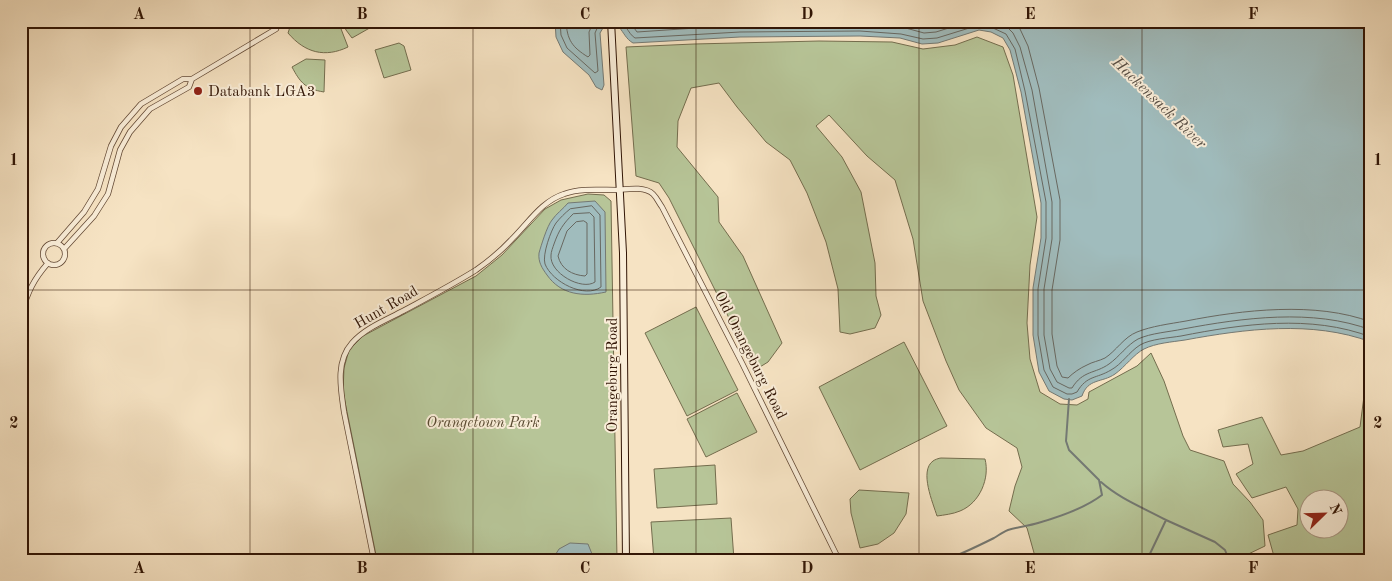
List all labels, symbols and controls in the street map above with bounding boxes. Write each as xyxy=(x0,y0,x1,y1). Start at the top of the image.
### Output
text: A xyxy=(133,7,145,23)
text: B xyxy=(356,7,368,23)
text: C xyxy=(580,7,590,23)
text: D xyxy=(801,7,813,23)
text: E xyxy=(1024,7,1036,23)
text: F xyxy=(1248,7,1259,23)
water label: Hackensack River xyxy=(1108,54,1210,153)
marker: Databank LGA3 xyxy=(192,85,204,97)
place label: Databank LGA3 xyxy=(208,85,316,100)
text: 1 xyxy=(9,153,19,169)
text: 1 xyxy=(1373,153,1383,169)
street label: Hunt Road xyxy=(352,284,421,332)
street label: Old Orangeburg Road xyxy=(711,289,788,422)
street label: Orangeburg Road xyxy=(606,317,621,432)
text: 2 xyxy=(9,416,19,432)
park label: Orangetown Park xyxy=(426,416,540,431)
text: 2 xyxy=(1373,416,1383,432)
north arrow xyxy=(1300,488,1350,538)
text: N xyxy=(1327,502,1344,517)
text: A xyxy=(133,561,145,577)
text: B xyxy=(356,561,368,577)
text: C xyxy=(580,561,590,577)
text: D xyxy=(801,561,813,577)
text: E xyxy=(1024,561,1036,577)
text: F xyxy=(1248,561,1259,577)

